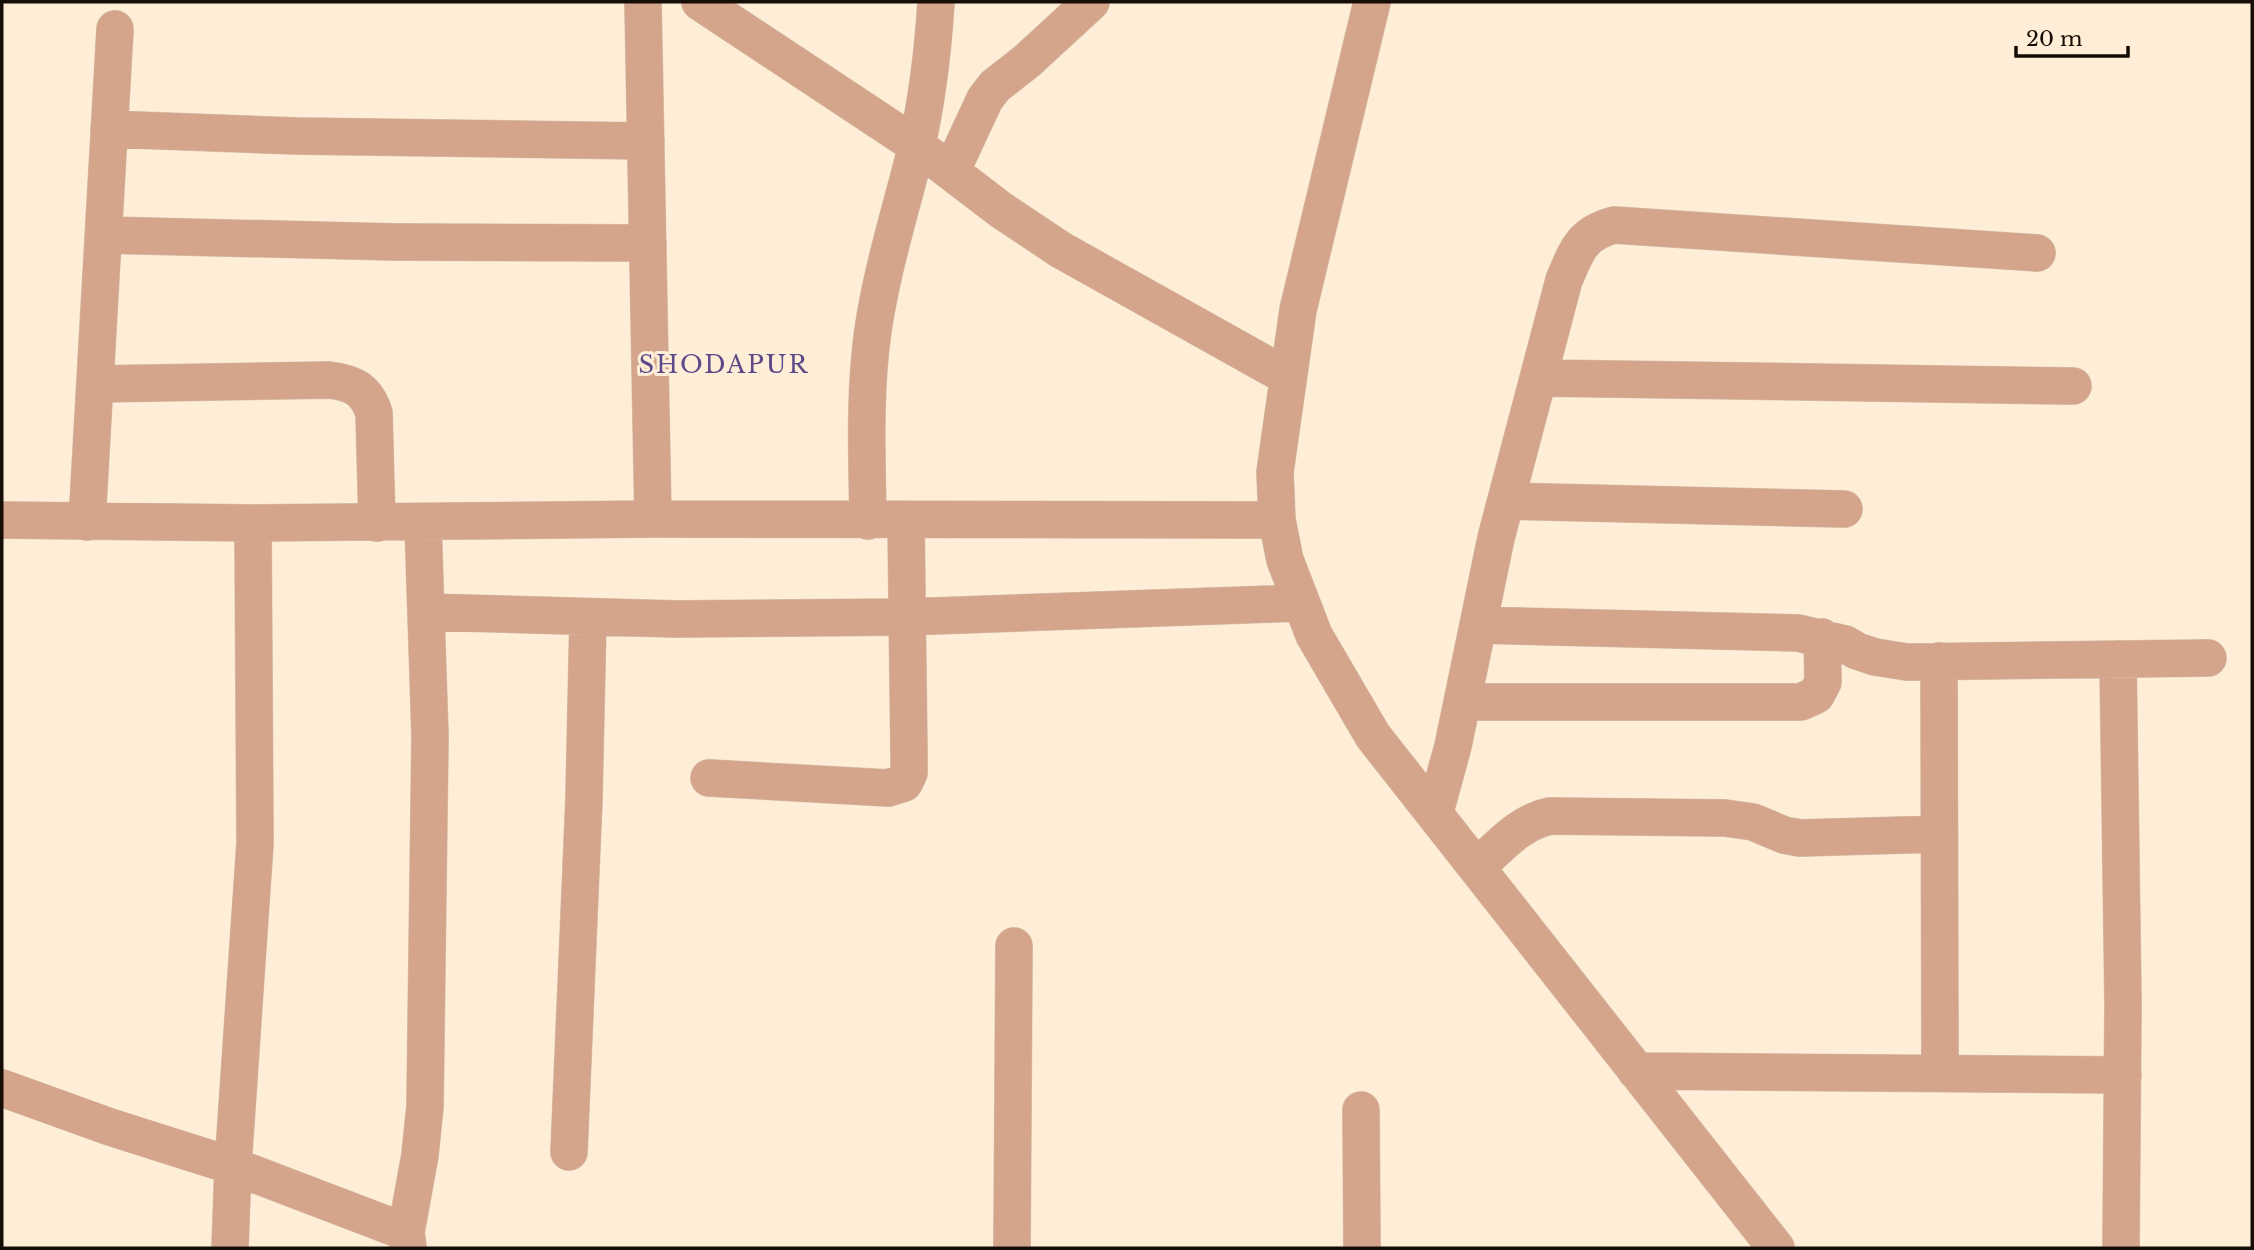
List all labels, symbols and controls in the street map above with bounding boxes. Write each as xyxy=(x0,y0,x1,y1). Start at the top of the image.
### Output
scale bar xyxy=(2016,14,2128,58)
text: 20 m xyxy=(2026,26,2083,52)
district label: SHODAPUR xyxy=(639,350,809,379)

